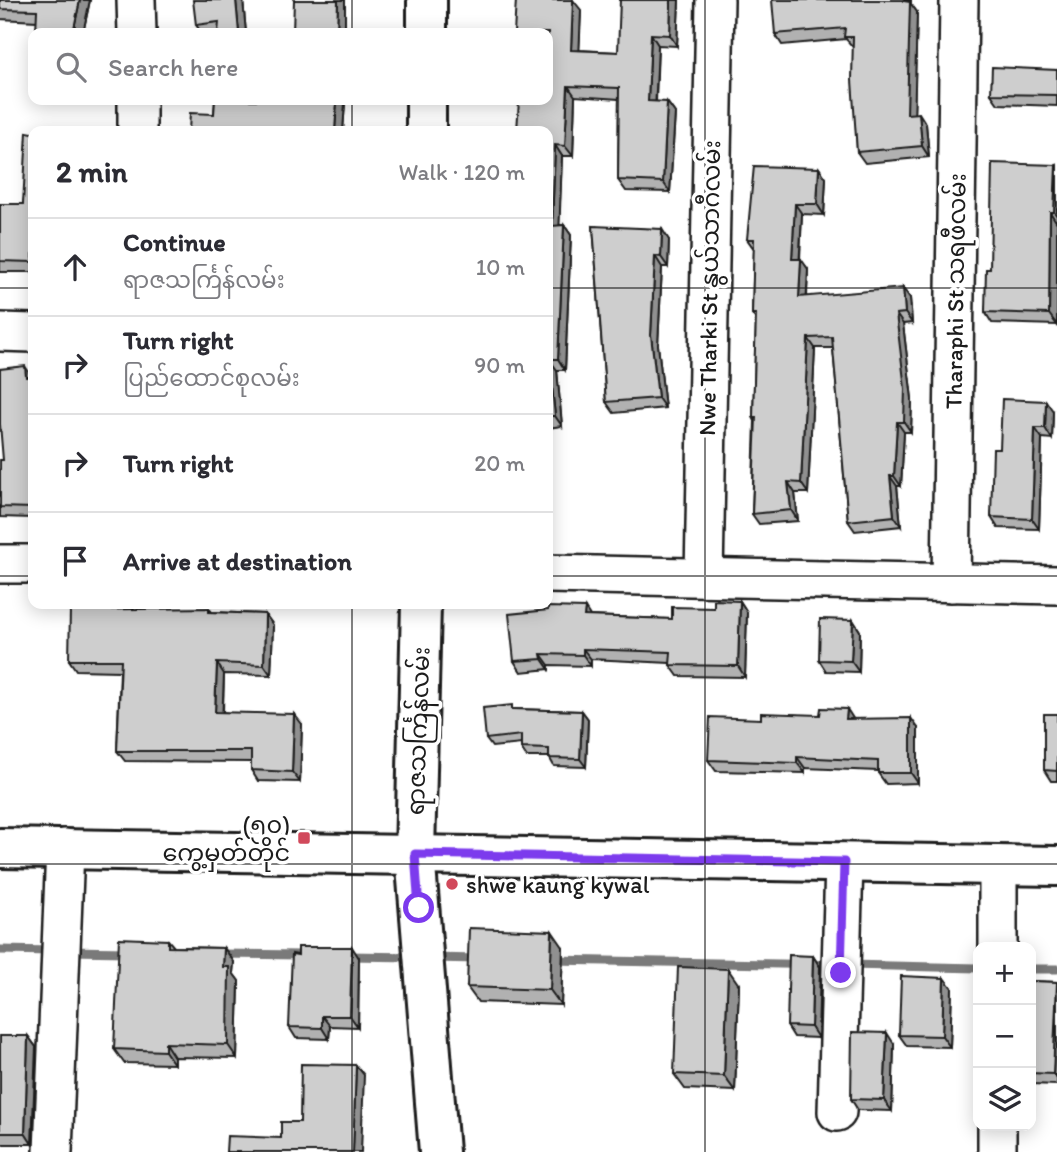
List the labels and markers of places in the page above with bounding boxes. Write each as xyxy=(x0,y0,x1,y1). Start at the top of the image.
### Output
place label: (၅၀) ကွေ့မှတ်တိုင် xyxy=(162,810,290,872)
marker: (၅၀) ကွေ့မှတ်တိုင် xyxy=(296,830,312,846)
place label: shwe kaung kywal xyxy=(466,870,650,899)
marker: shwe kaung kywal xyxy=(444,876,460,892)

